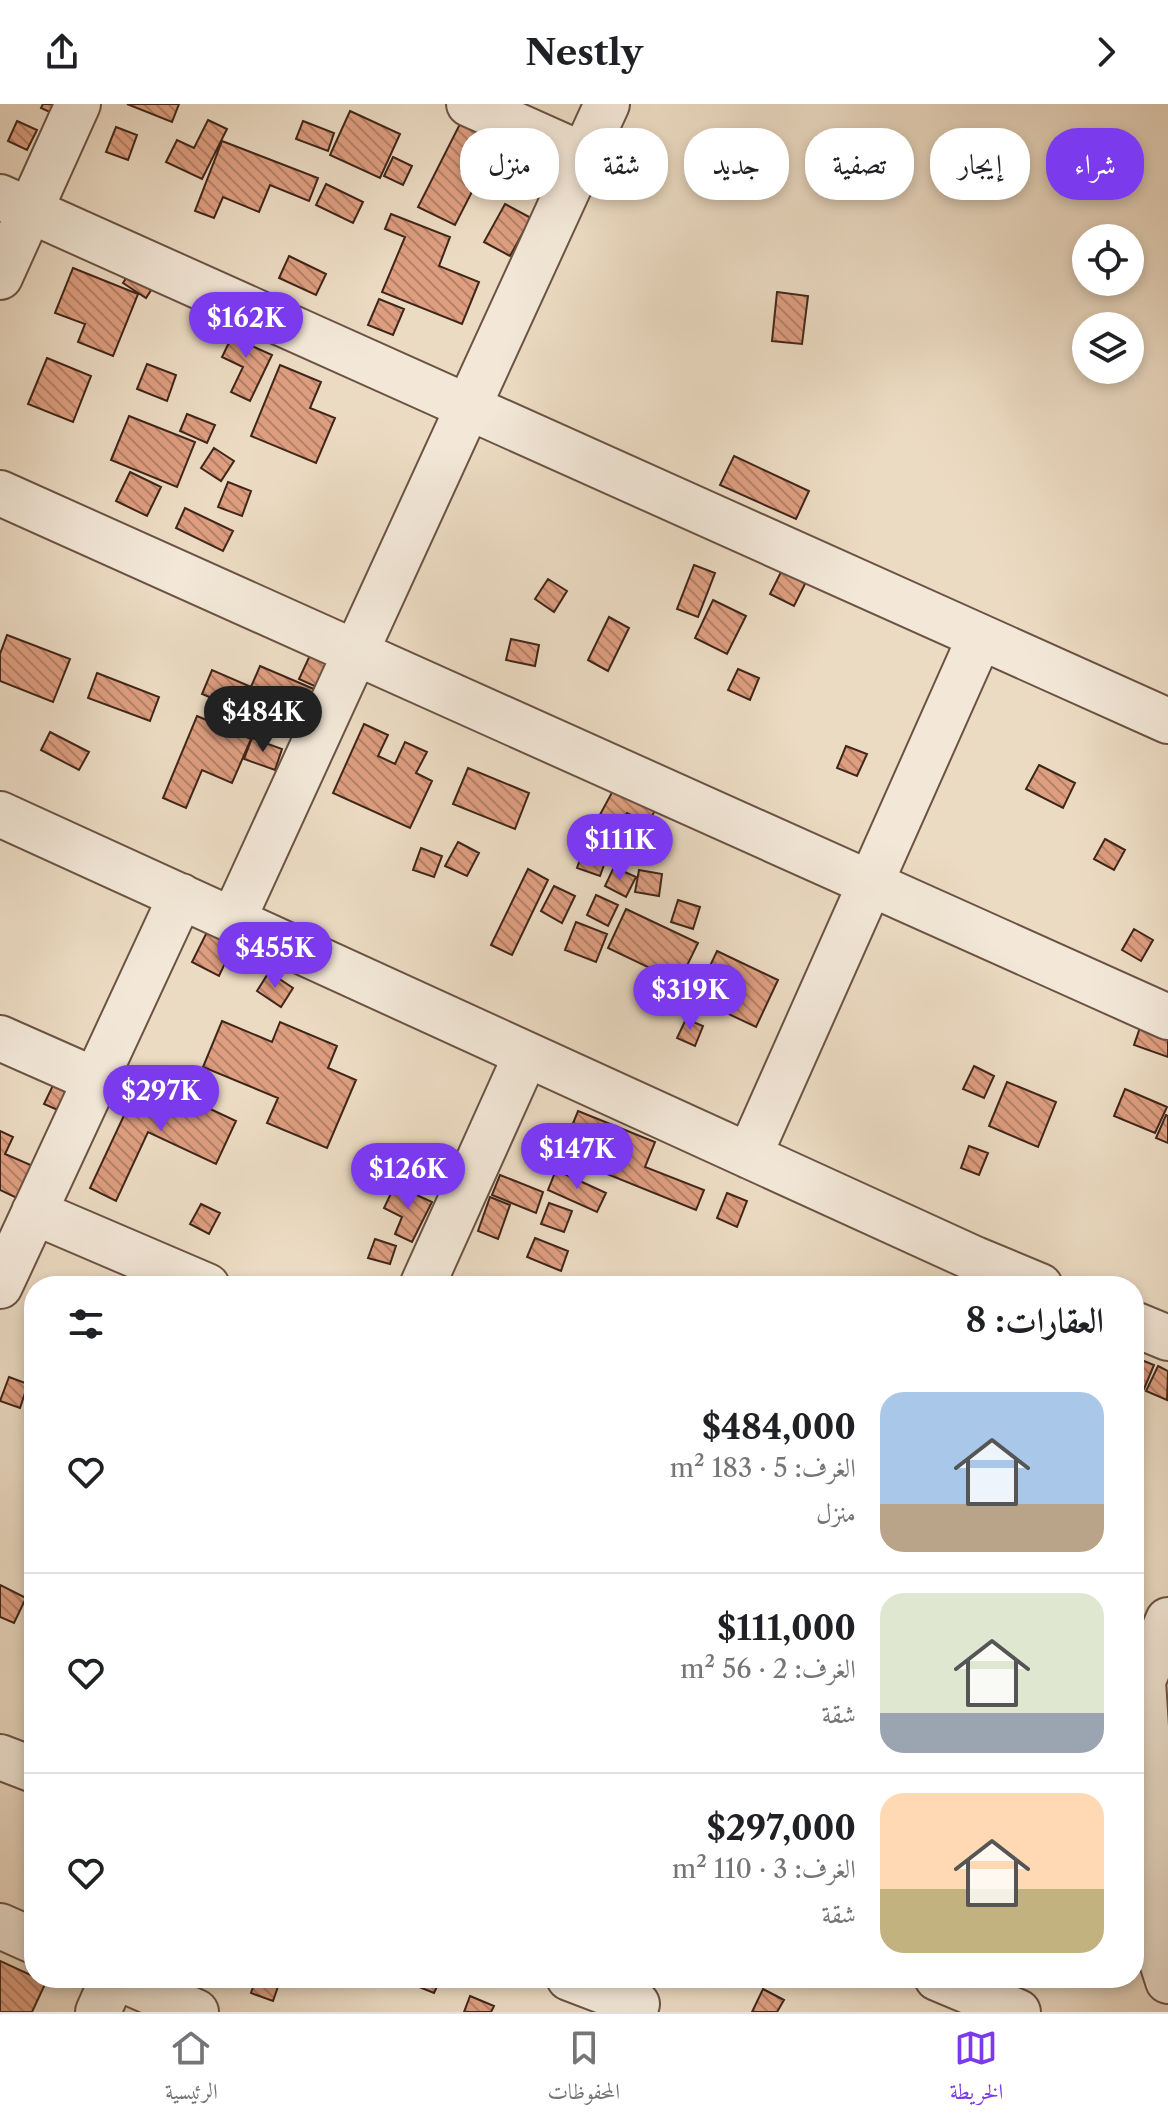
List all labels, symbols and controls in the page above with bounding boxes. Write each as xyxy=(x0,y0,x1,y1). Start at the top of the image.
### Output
icon: share xyxy=(40,30,84,74)
text: Nestly xyxy=(525,30,643,74)
icon: forward xyxy=(1084,30,1128,74)
chip: منزل xyxy=(460,128,559,200)
chip: شقة xyxy=(575,128,668,200)
chip: جديد xyxy=(684,128,789,200)
chip: تصفية xyxy=(805,128,914,200)
chip: إيجار xyxy=(930,128,1030,200)
chip: شراء xyxy=(1046,128,1144,200)
map controls xyxy=(1072,224,1144,384)
button: locate xyxy=(1072,224,1144,296)
pin: $162K xyxy=(190,292,302,360)
text: $162K xyxy=(207,302,285,334)
button: layers xyxy=(1072,312,1144,384)
pin: $484K xyxy=(207,686,319,754)
text: $484K xyxy=(222,696,304,728)
pin: $111K xyxy=(564,814,676,882)
text: $111K xyxy=(585,824,655,856)
pin: $455K xyxy=(219,922,331,990)
text: $455K xyxy=(235,932,315,964)
pin: $319K xyxy=(634,964,746,1032)
text: $319K xyxy=(651,974,729,1006)
pin: $297K xyxy=(105,1065,217,1133)
text: $297K xyxy=(121,1075,201,1107)
pin: $147K xyxy=(521,1123,633,1191)
text: $147K xyxy=(539,1133,615,1165)
pin: $126K xyxy=(352,1143,464,1211)
text: $126K xyxy=(369,1153,447,1185)
text: العقارات: 8 xyxy=(966,1299,1104,1341)
icon: filters xyxy=(64,1302,108,1346)
text: $484,000 xyxy=(702,1406,856,1448)
icon: home xyxy=(944,1424,1040,1520)
icon: heart xyxy=(64,1450,108,1494)
text: الغرف: 5 · 183 m² xyxy=(670,1452,856,1484)
text: منزل xyxy=(816,1497,856,1529)
text: $111,000 xyxy=(717,1607,856,1649)
icon: home xyxy=(944,1625,1040,1721)
icon: heart xyxy=(64,1651,108,1695)
text: الغرف: 2 · 56 m² xyxy=(680,1653,856,1685)
text: شقة xyxy=(822,1698,856,1730)
text: $297,000 xyxy=(707,1807,856,1849)
icon: home xyxy=(944,1825,1040,1921)
icon: heart xyxy=(64,1851,108,1895)
text: الغرف: 3 · 110 m² xyxy=(672,1853,856,1885)
text: شقة xyxy=(822,1898,856,1930)
tab: الرئيسية xyxy=(165,2026,218,2113)
tab: المحفوظات xyxy=(547,2026,620,2113)
tab: الخريطة xyxy=(950,2026,1003,2113)

